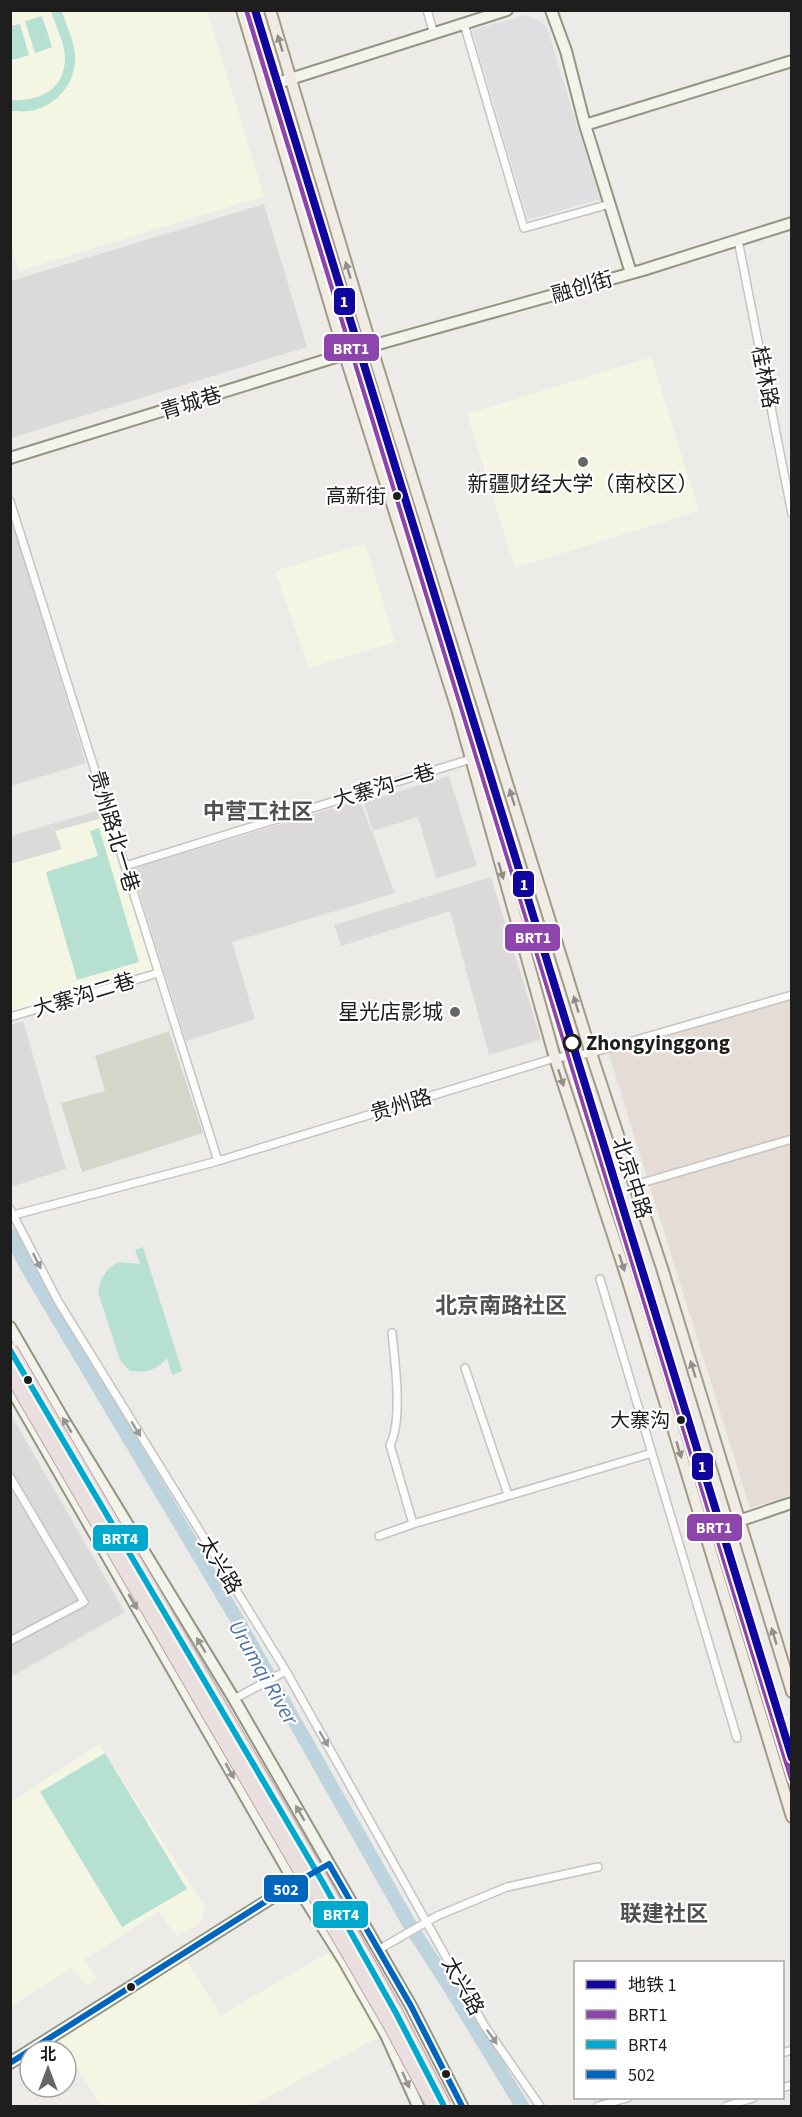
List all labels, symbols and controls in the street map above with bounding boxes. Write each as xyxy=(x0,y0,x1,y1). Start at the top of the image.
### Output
one-way arrow xyxy=(275,34,285,52)
one-way arrow xyxy=(343,261,352,279)
street label: 融创街 xyxy=(548,264,616,310)
line badge: 1 xyxy=(333,287,356,316)
text: 1 xyxy=(340,291,348,313)
line badge: BRT1 xyxy=(323,333,380,362)
text: BRT1 xyxy=(333,338,369,360)
street label: 桂林路 xyxy=(744,343,786,411)
street label: 青城巷 xyxy=(156,379,226,427)
marker: 新疆财经大学（南校区） xyxy=(576,455,590,469)
place label: 新疆财经大学（南校区） xyxy=(468,469,699,499)
place label: 高新街 xyxy=(326,483,386,511)
marker: 高新街 xyxy=(391,490,403,502)
street label: 大寨沟一巷 xyxy=(329,756,439,816)
street label: 贵州路北一巷 xyxy=(81,766,147,896)
one-way arrow xyxy=(507,788,516,806)
district label: 中营工社区 xyxy=(203,796,313,828)
one-way arrow xyxy=(497,862,506,880)
line badge: 1 xyxy=(512,870,535,898)
text: 1 xyxy=(520,874,528,896)
line badge: BRT1 xyxy=(504,923,561,952)
text: BRT1 xyxy=(515,927,551,949)
street label: 大寨沟二巷 xyxy=(29,965,139,1025)
one-way arrow xyxy=(571,995,580,1013)
place label: 星光店影城 xyxy=(338,997,443,1027)
marker: 星光店影城 xyxy=(448,1005,462,1019)
place label: Zhongyinggong xyxy=(586,1028,730,1058)
marker: Zhongyinggong xyxy=(563,1034,581,1052)
one-way arrow xyxy=(557,1069,567,1087)
street label: 贵州路 xyxy=(366,1081,436,1129)
street label: 北京中路 xyxy=(605,1133,659,1223)
one-way arrow xyxy=(33,1252,42,1269)
one-way arrow xyxy=(618,1254,627,1272)
district label: 北京南路社区 xyxy=(435,1290,567,1322)
one-way arrow xyxy=(688,1360,697,1378)
unlabelled marker xyxy=(22,1374,34,1386)
place label: 大寨沟 xyxy=(610,1407,670,1435)
marker: 大寨沟 xyxy=(675,1414,687,1426)
one-way arrow xyxy=(61,1417,72,1433)
one-way arrow xyxy=(131,1421,142,1437)
one-way arrow xyxy=(675,1441,684,1459)
line badge: 1 xyxy=(691,1452,714,1481)
text: 1 xyxy=(698,1456,706,1478)
line badge: BRT1 xyxy=(686,1513,743,1542)
text: BRT1 xyxy=(696,1517,732,1539)
line badge: BRT4 xyxy=(92,1524,149,1552)
text: BRT4 xyxy=(102,1528,139,1550)
street label: 太兴路 xyxy=(191,1530,249,1600)
one-way arrow xyxy=(128,1594,138,1611)
water label: Urumqi River xyxy=(220,1614,307,1732)
one-way arrow xyxy=(769,1627,779,1645)
one-way arrow xyxy=(196,1637,207,1653)
one-way arrow xyxy=(319,1731,330,1747)
one-way arrow xyxy=(225,1763,236,1779)
one-way arrow xyxy=(295,1804,305,1821)
line badge: 502 xyxy=(263,1874,309,1903)
text: 502 xyxy=(273,1879,299,1901)
district label: 联建社区 xyxy=(620,1898,708,1930)
line badge: BRT4 xyxy=(312,1900,369,1929)
text: BRT4 xyxy=(323,1904,360,1926)
street label: 太兴路 xyxy=(435,1951,491,2021)
legend xyxy=(574,1961,784,2099)
text: 地铁 1 xyxy=(628,1973,677,1998)
unlabelled marker xyxy=(125,1981,137,1993)
text: BRT1 xyxy=(628,2003,667,2028)
one-way arrow xyxy=(486,2029,497,2045)
text: BRT4 xyxy=(628,2033,667,2058)
north arrow xyxy=(18,2039,78,2099)
text: 北 xyxy=(40,2044,56,2066)
text: 502 xyxy=(628,2063,655,2088)
unlabelled marker xyxy=(440,2068,452,2080)
one-way arrow xyxy=(401,2071,411,2089)

